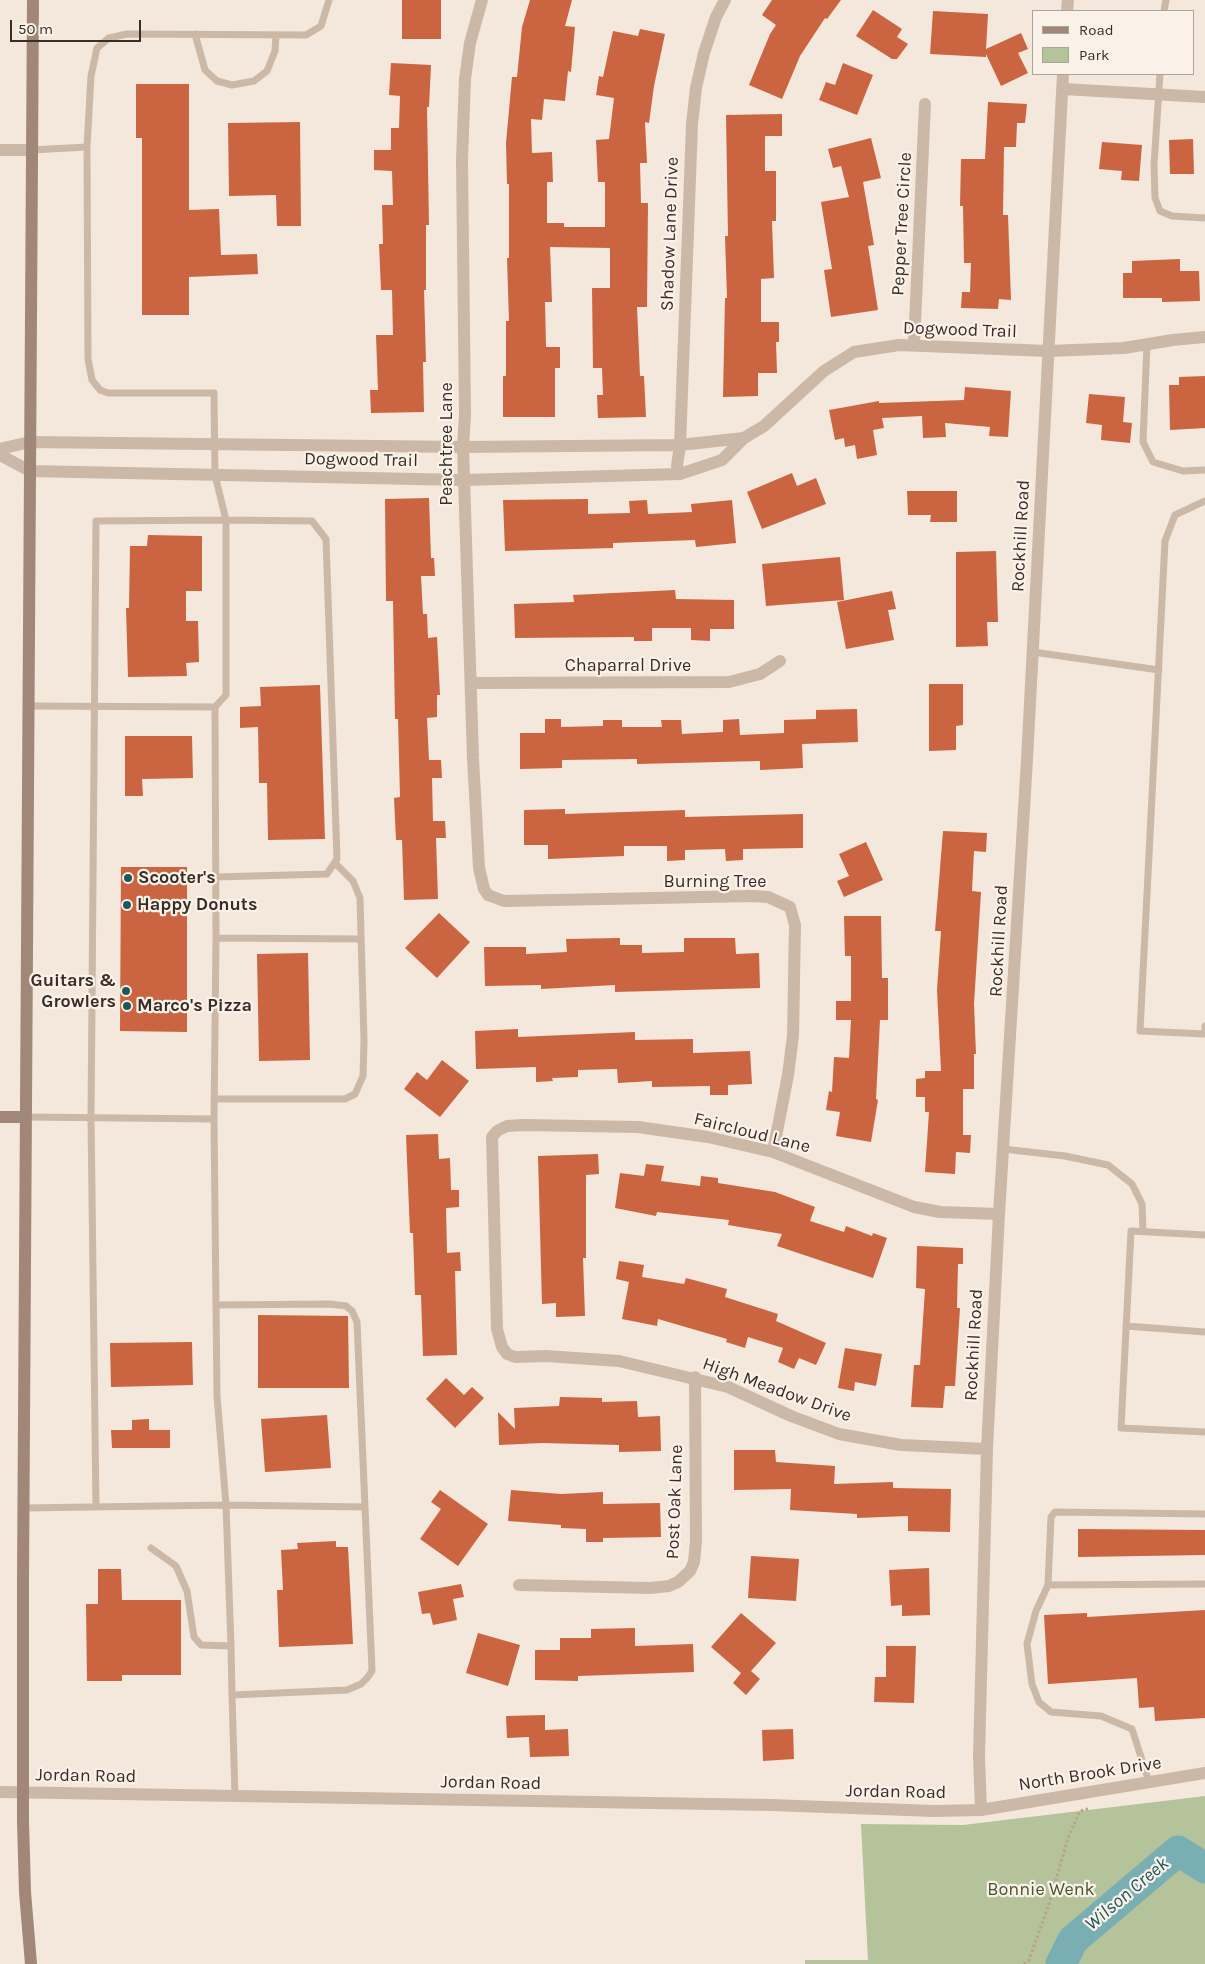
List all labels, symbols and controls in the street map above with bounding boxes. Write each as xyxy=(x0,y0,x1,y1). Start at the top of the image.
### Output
scale bar xyxy=(12,10,144,42)
legend xyxy=(1032,10,1195,75)
text: 50 m xyxy=(18,20,53,38)
text: Road xyxy=(1079,21,1114,39)
text: Park xyxy=(1079,46,1109,64)
street label: Pepper Tree Circle xyxy=(887,152,917,296)
street label: Shadow Lane Drive xyxy=(657,157,683,311)
street label: Dogwood Trail xyxy=(903,317,1017,343)
street label: Peachtree Lane xyxy=(436,382,458,506)
street label: Dogwood Trail xyxy=(304,448,418,472)
street label: Rockhill Road xyxy=(1007,479,1035,593)
street label: Chaparral Drive xyxy=(565,655,691,677)
place label: Scooter's xyxy=(138,867,216,889)
street label: Burning Tree xyxy=(664,871,766,893)
marker: Scooter's xyxy=(122,872,134,884)
street label: Rockhill Road xyxy=(985,884,1013,998)
place label: Happy Donuts xyxy=(137,894,257,916)
marker: Happy Donuts xyxy=(121,899,133,911)
place label: Guitars & Growlers xyxy=(31,970,116,1012)
marker: Guitars & Growlers xyxy=(120,985,132,997)
place label: Marco's Pizza xyxy=(137,995,252,1017)
marker: Marco's Pizza xyxy=(121,1000,133,1012)
street label: Faircloud Lane xyxy=(692,1108,812,1158)
street label: Rockhill Road xyxy=(960,1288,988,1402)
street label: High Meadow Drive xyxy=(700,1353,854,1427)
street label: Post Oak Lane xyxy=(662,1444,688,1560)
street label: North Brook Drive xyxy=(1017,1752,1163,1796)
street label: Jordan Road xyxy=(35,1764,137,1788)
street label: Jordan Road xyxy=(440,1771,542,1795)
street label: Jordan Road xyxy=(845,1780,947,1804)
water label: Wilson Creek xyxy=(1081,1852,1173,1936)
park label: Bonnie Wenk xyxy=(987,1879,1095,1901)

